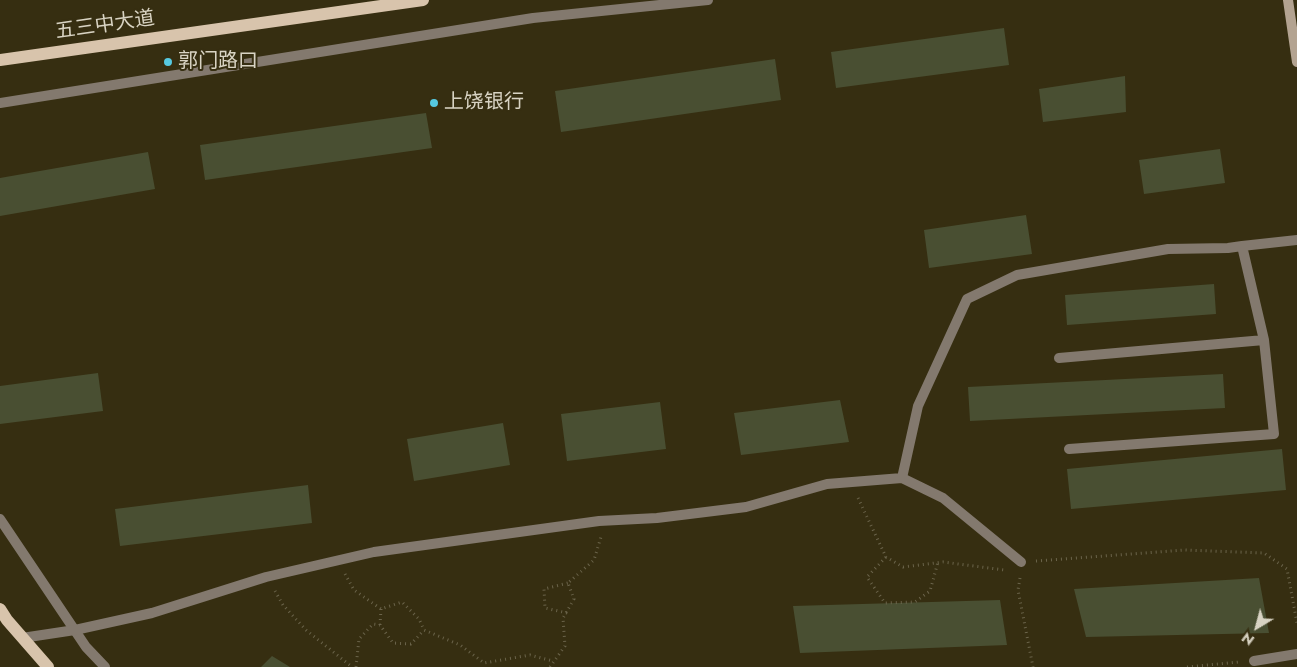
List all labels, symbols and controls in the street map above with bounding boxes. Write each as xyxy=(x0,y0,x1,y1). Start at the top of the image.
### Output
street label: 五三中大道 xyxy=(54,7,156,45)
place label: 郭门路口 xyxy=(178,50,258,74)
marker: 郭门路口 xyxy=(162,56,174,68)
place label: 上饶银行 xyxy=(444,91,524,115)
marker: 上饶银行 xyxy=(428,97,440,109)
north arrow xyxy=(1232,602,1282,652)
text: N xyxy=(1238,628,1258,650)

